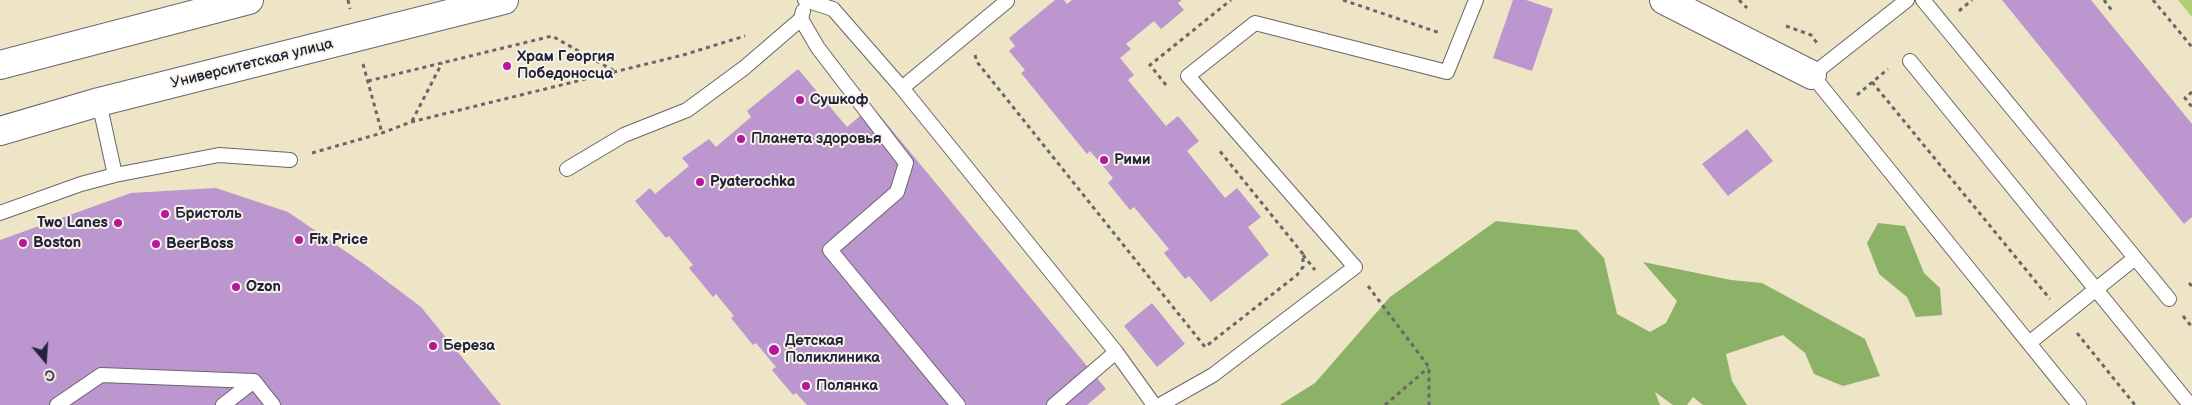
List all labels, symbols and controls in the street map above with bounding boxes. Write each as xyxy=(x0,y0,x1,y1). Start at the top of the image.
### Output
street label: Университетская улица xyxy=(169,35,335,93)
place label: Храм Георгия Победоносца xyxy=(517,48,615,83)
marker: Храм Георгия Победоносца xyxy=(501,60,513,72)
place label: Сушкоф xyxy=(810,91,869,109)
marker: Сушкоф xyxy=(794,94,806,106)
place label: Планета здоровья xyxy=(751,130,882,148)
marker: Планета здоровья xyxy=(735,133,747,145)
place label: Рими xyxy=(1114,151,1151,169)
marker: Рими xyxy=(1098,154,1110,166)
place label: Pyaterochka xyxy=(710,173,795,191)
marker: Pyaterochka xyxy=(694,176,706,188)
place label: Бристоль xyxy=(175,205,242,223)
marker: Бристоль xyxy=(159,208,171,220)
place label: Two Lanes xyxy=(37,214,108,232)
marker: Two Lanes xyxy=(112,217,124,229)
place label: Fix Price xyxy=(309,231,368,249)
place label: Boston xyxy=(33,234,81,252)
marker: Fix Price xyxy=(293,234,305,246)
place label: BeerBoss xyxy=(166,235,234,253)
marker: Boston xyxy=(17,237,29,249)
marker: BeerBoss xyxy=(150,238,162,250)
place label: Ozon xyxy=(246,278,281,296)
marker: Ozon xyxy=(230,281,242,293)
place label: Детская Поликлиника xyxy=(785,332,880,367)
north arrow xyxy=(20,335,70,385)
place label: Береза xyxy=(443,337,495,355)
marker: Береза xyxy=(427,340,439,352)
marker: Детская Поликлиника xyxy=(767,343,781,357)
text: С xyxy=(43,365,57,384)
place label: Полянка xyxy=(816,377,878,395)
marker: Полянка xyxy=(800,380,812,392)

